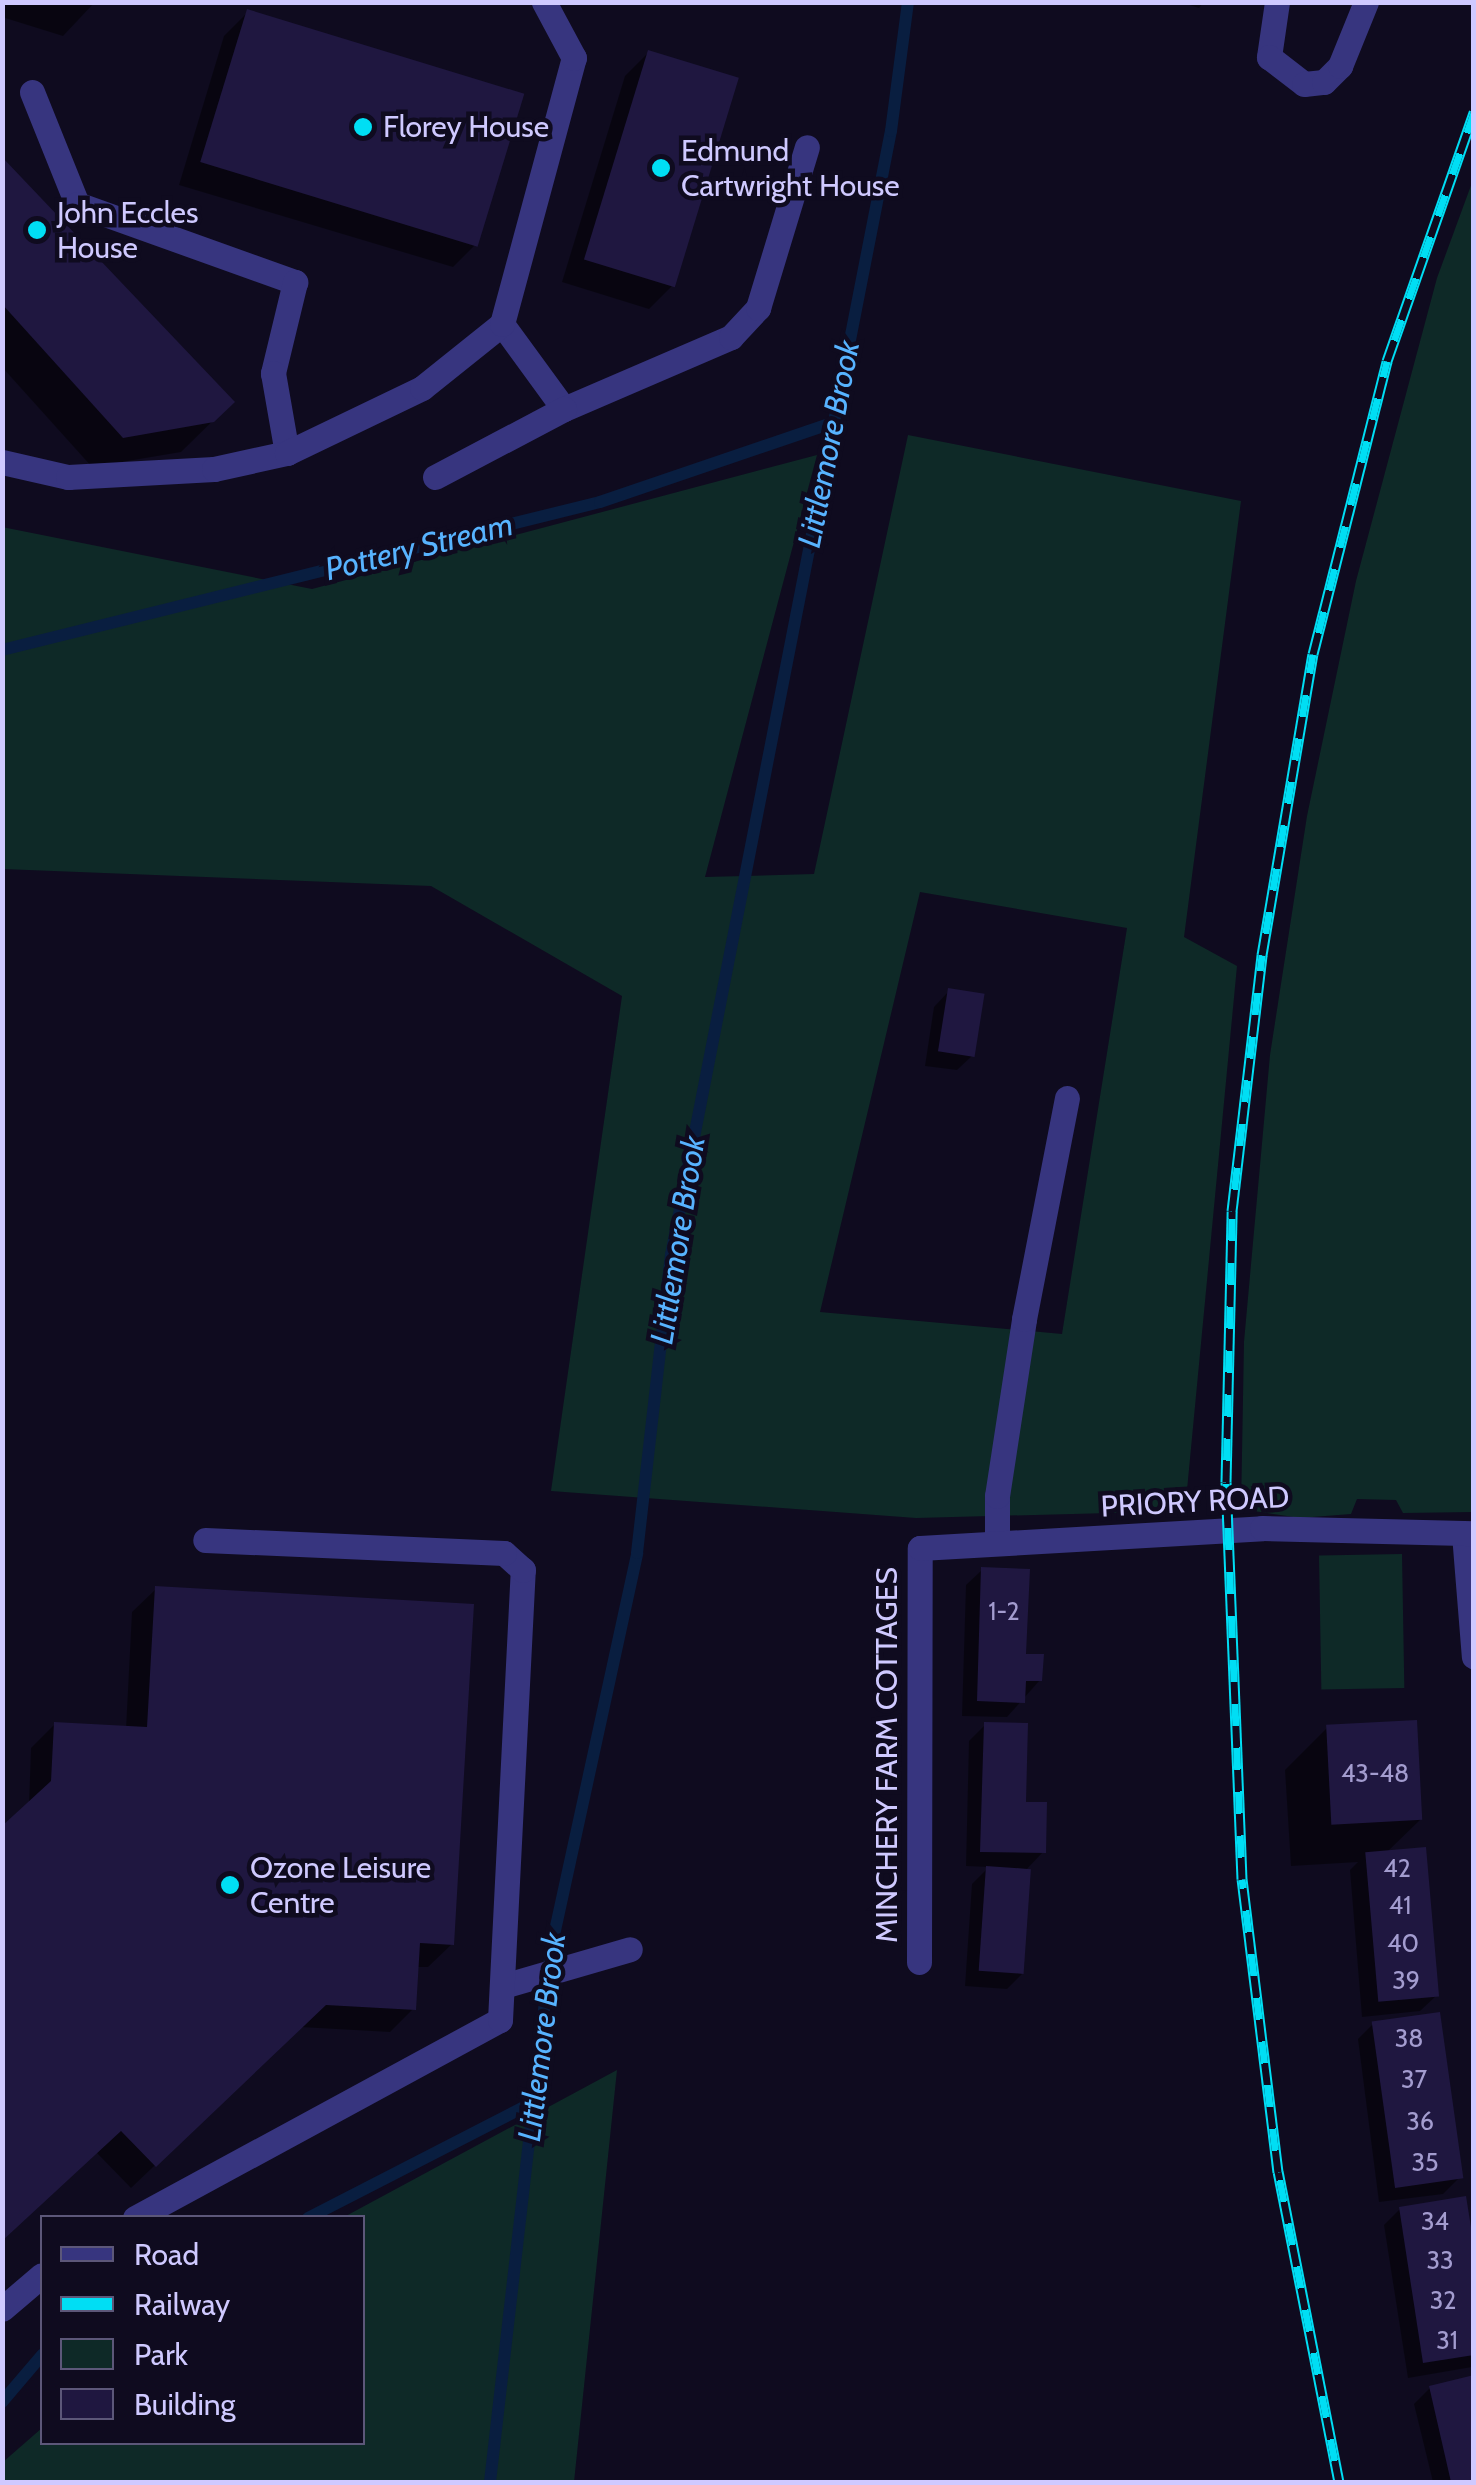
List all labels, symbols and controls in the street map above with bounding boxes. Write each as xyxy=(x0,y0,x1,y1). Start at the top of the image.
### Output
place label: Florey House xyxy=(383,109,549,145)
marker: Florey House xyxy=(352,116,374,138)
place label: Edmund Cartwright House xyxy=(681,133,900,204)
marker: Edmund Cartwright House xyxy=(650,157,672,179)
place label: John Eccles House xyxy=(57,195,198,266)
marker: John Eccles House xyxy=(26,219,48,241)
water label: Littlemore Brook xyxy=(790,337,868,551)
water label: Pottery Stream xyxy=(321,505,517,589)
water label: Littlemore Brook xyxy=(643,1133,713,1347)
street label: PRIORY ROAD xyxy=(1100,1479,1290,1525)
street label: MINCHERY FARM COTTAGES xyxy=(869,1567,905,1943)
house number: 1-2 xyxy=(988,1596,1020,1626)
house number: 43-48 xyxy=(1341,1758,1409,1788)
place label: Ozone Leisure Centre xyxy=(250,1850,431,1920)
house number: 42 xyxy=(1383,1853,1411,1883)
marker: Ozone Leisure Centre xyxy=(219,1874,241,1896)
house number: 41 xyxy=(1389,1890,1411,1920)
house number: 40 xyxy=(1387,1928,1419,1958)
water label: Littlemore Brook xyxy=(510,1930,574,2144)
house number: 39 xyxy=(1392,1965,1420,1995)
house number: 38 xyxy=(1395,2023,1423,2053)
house number: 37 xyxy=(1401,2064,1427,2094)
house number: 36 xyxy=(1406,2106,1434,2136)
house number: 35 xyxy=(1411,2147,1439,2177)
house number: 34 xyxy=(1421,2206,1449,2236)
legend xyxy=(40,2215,365,2445)
text: Road xyxy=(134,2236,199,2273)
house number: 33 xyxy=(1426,2245,1454,2275)
house number: 32 xyxy=(1430,2285,1456,2315)
text: Railway xyxy=(134,2286,230,2323)
house number: 31 xyxy=(1436,2325,1458,2355)
text: Park xyxy=(134,2336,188,2373)
text: Building xyxy=(134,2386,236,2423)

